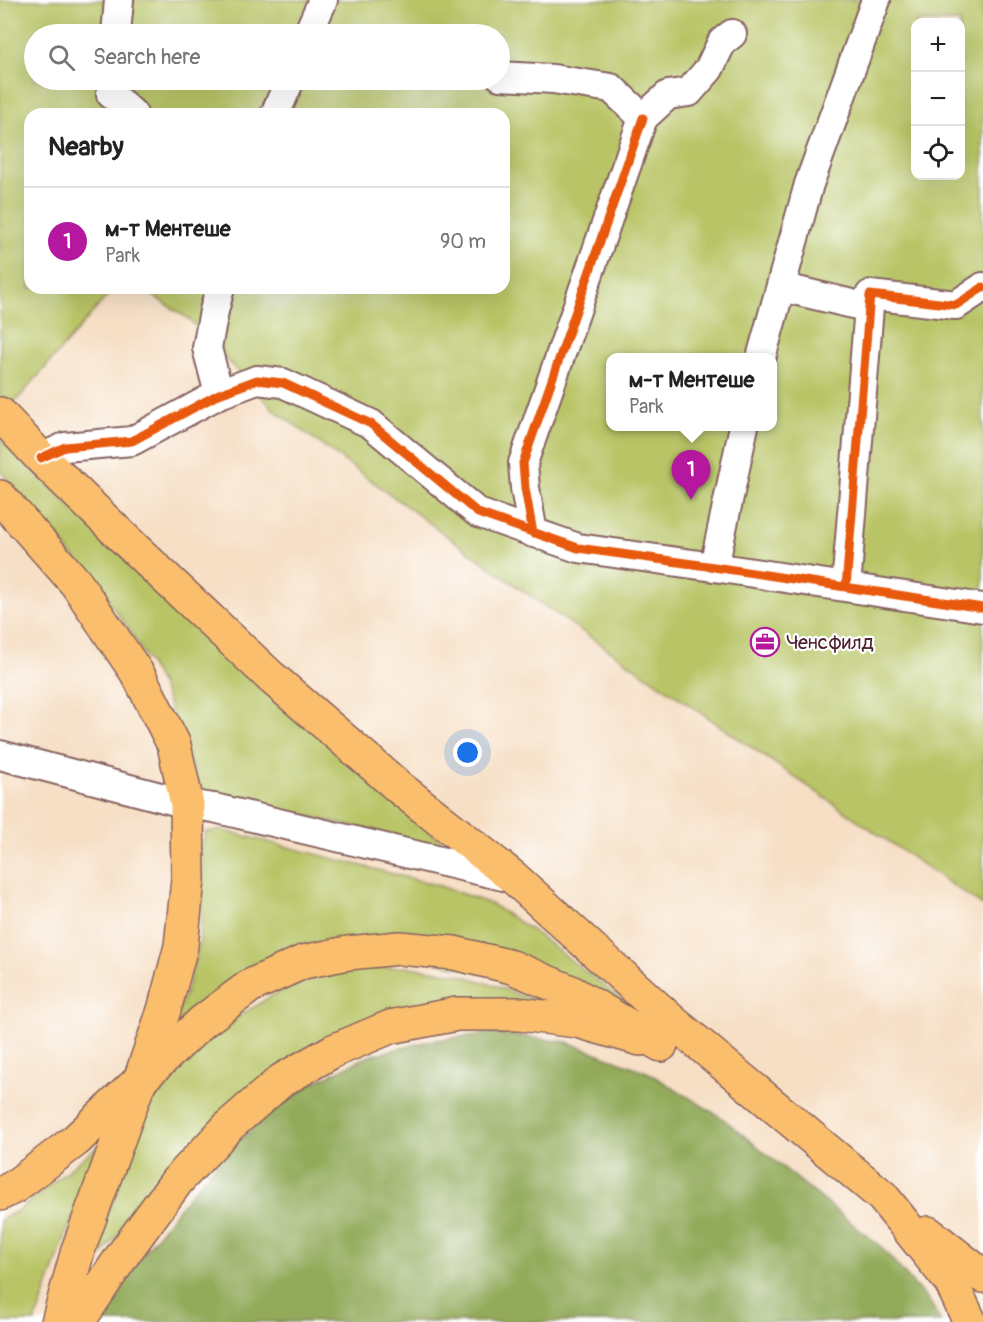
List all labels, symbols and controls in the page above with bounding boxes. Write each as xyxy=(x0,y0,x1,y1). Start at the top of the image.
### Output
map controls xyxy=(911,18,965,180)
button: + xyxy=(911,18,965,72)
search box xyxy=(24,24,510,90)
icon: search xyxy=(45,41,78,74)
text: Search here xyxy=(93,43,200,71)
button: − xyxy=(911,72,965,126)
button: locate xyxy=(911,126,965,180)
text: Nearby xyxy=(48,131,124,163)
text: м-т Ментeше xyxy=(105,215,231,243)
text: 1 xyxy=(64,229,71,254)
text: 90 m xyxy=(440,229,486,254)
text: Park xyxy=(105,243,140,268)
popup xyxy=(606,353,777,431)
text: м-т Ментeше xyxy=(629,366,754,394)
text: Park xyxy=(629,394,664,419)
pin: 1 xyxy=(672,450,710,500)
office icon: Ченсфилд xyxy=(749,626,781,658)
place label: Ченсфилд xyxy=(786,630,874,655)
your location xyxy=(453,738,482,767)

